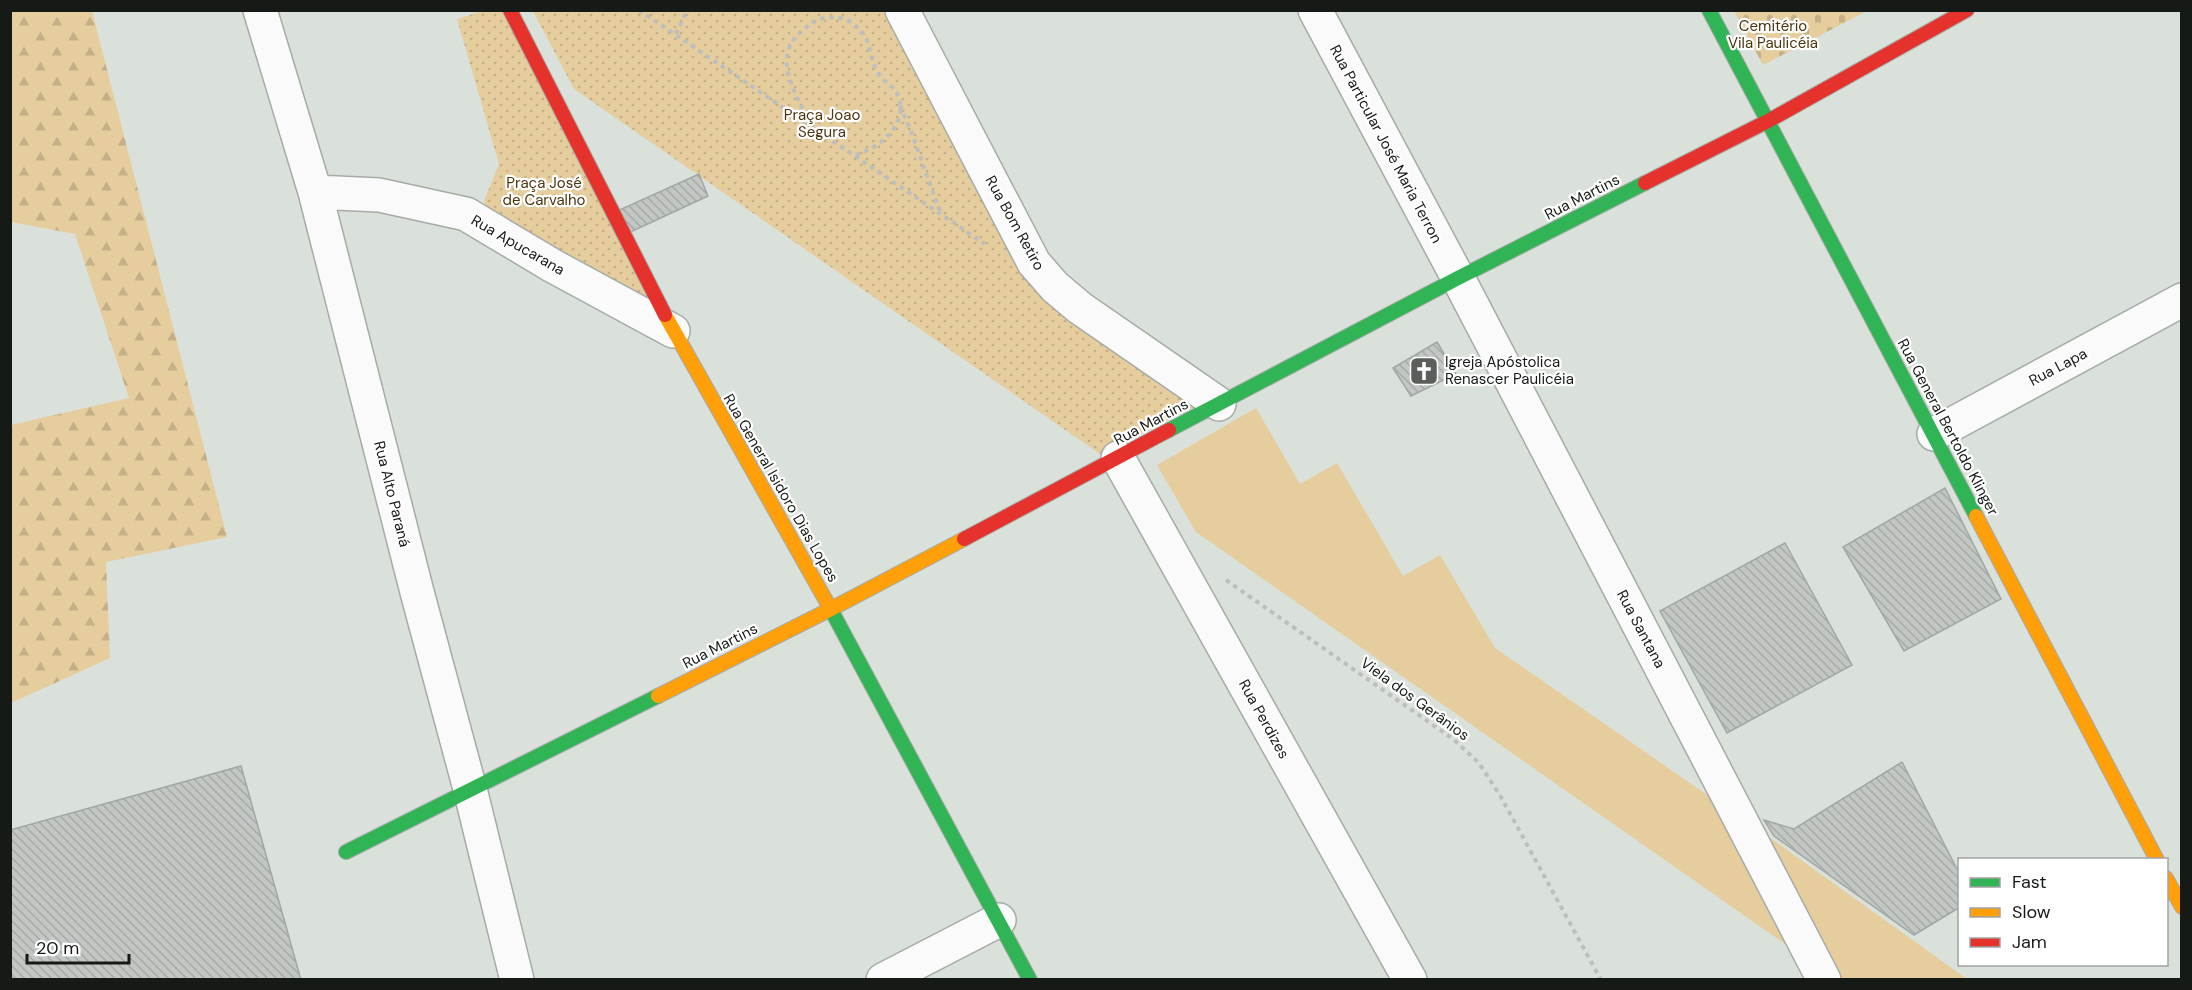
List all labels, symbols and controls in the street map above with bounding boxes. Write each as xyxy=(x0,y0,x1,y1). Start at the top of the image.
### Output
park label: Cemitério Vila Paulicéia xyxy=(1728,16,1818,53)
street label: Rua Particular José Maria Terron xyxy=(1325,41,1447,247)
park label: Praça Joao Segura xyxy=(784,105,860,142)
street label: Rua Martins xyxy=(1541,170,1623,224)
street label: Rua Bom Retiro xyxy=(981,172,1049,274)
park label: Praça José de Carvalho xyxy=(503,173,586,210)
street label: Rua Apucarana xyxy=(468,210,568,280)
street label: Rua General Bertoldo Klinger xyxy=(1893,335,2003,519)
street label: Rua Lapa xyxy=(2025,343,2091,391)
place label: Igreja Apóstolica Renascer Paulicéia xyxy=(1445,352,1574,389)
church icon: Igreja Apóstolica Renascer Paulicéia xyxy=(1408,355,1440,387)
street label: Rua General Isidoro Dias Lopes xyxy=(719,390,843,586)
street label: Rua Martins xyxy=(1110,394,1192,450)
street label: Rua Alto Paraná xyxy=(369,439,415,549)
street label: Rua Santana xyxy=(1612,586,1670,672)
street label: Rua Martins xyxy=(679,619,761,673)
street label: Viela dos Gerânios xyxy=(1357,653,1473,745)
street label: Rua Perdizes xyxy=(1234,676,1294,762)
legend xyxy=(1958,858,2168,966)
text: Fast xyxy=(2012,870,2047,894)
text: Slow xyxy=(2012,900,2051,924)
scale bar xyxy=(27,927,129,965)
text: Jam xyxy=(2012,930,2047,954)
text: 20 m xyxy=(36,936,79,960)

